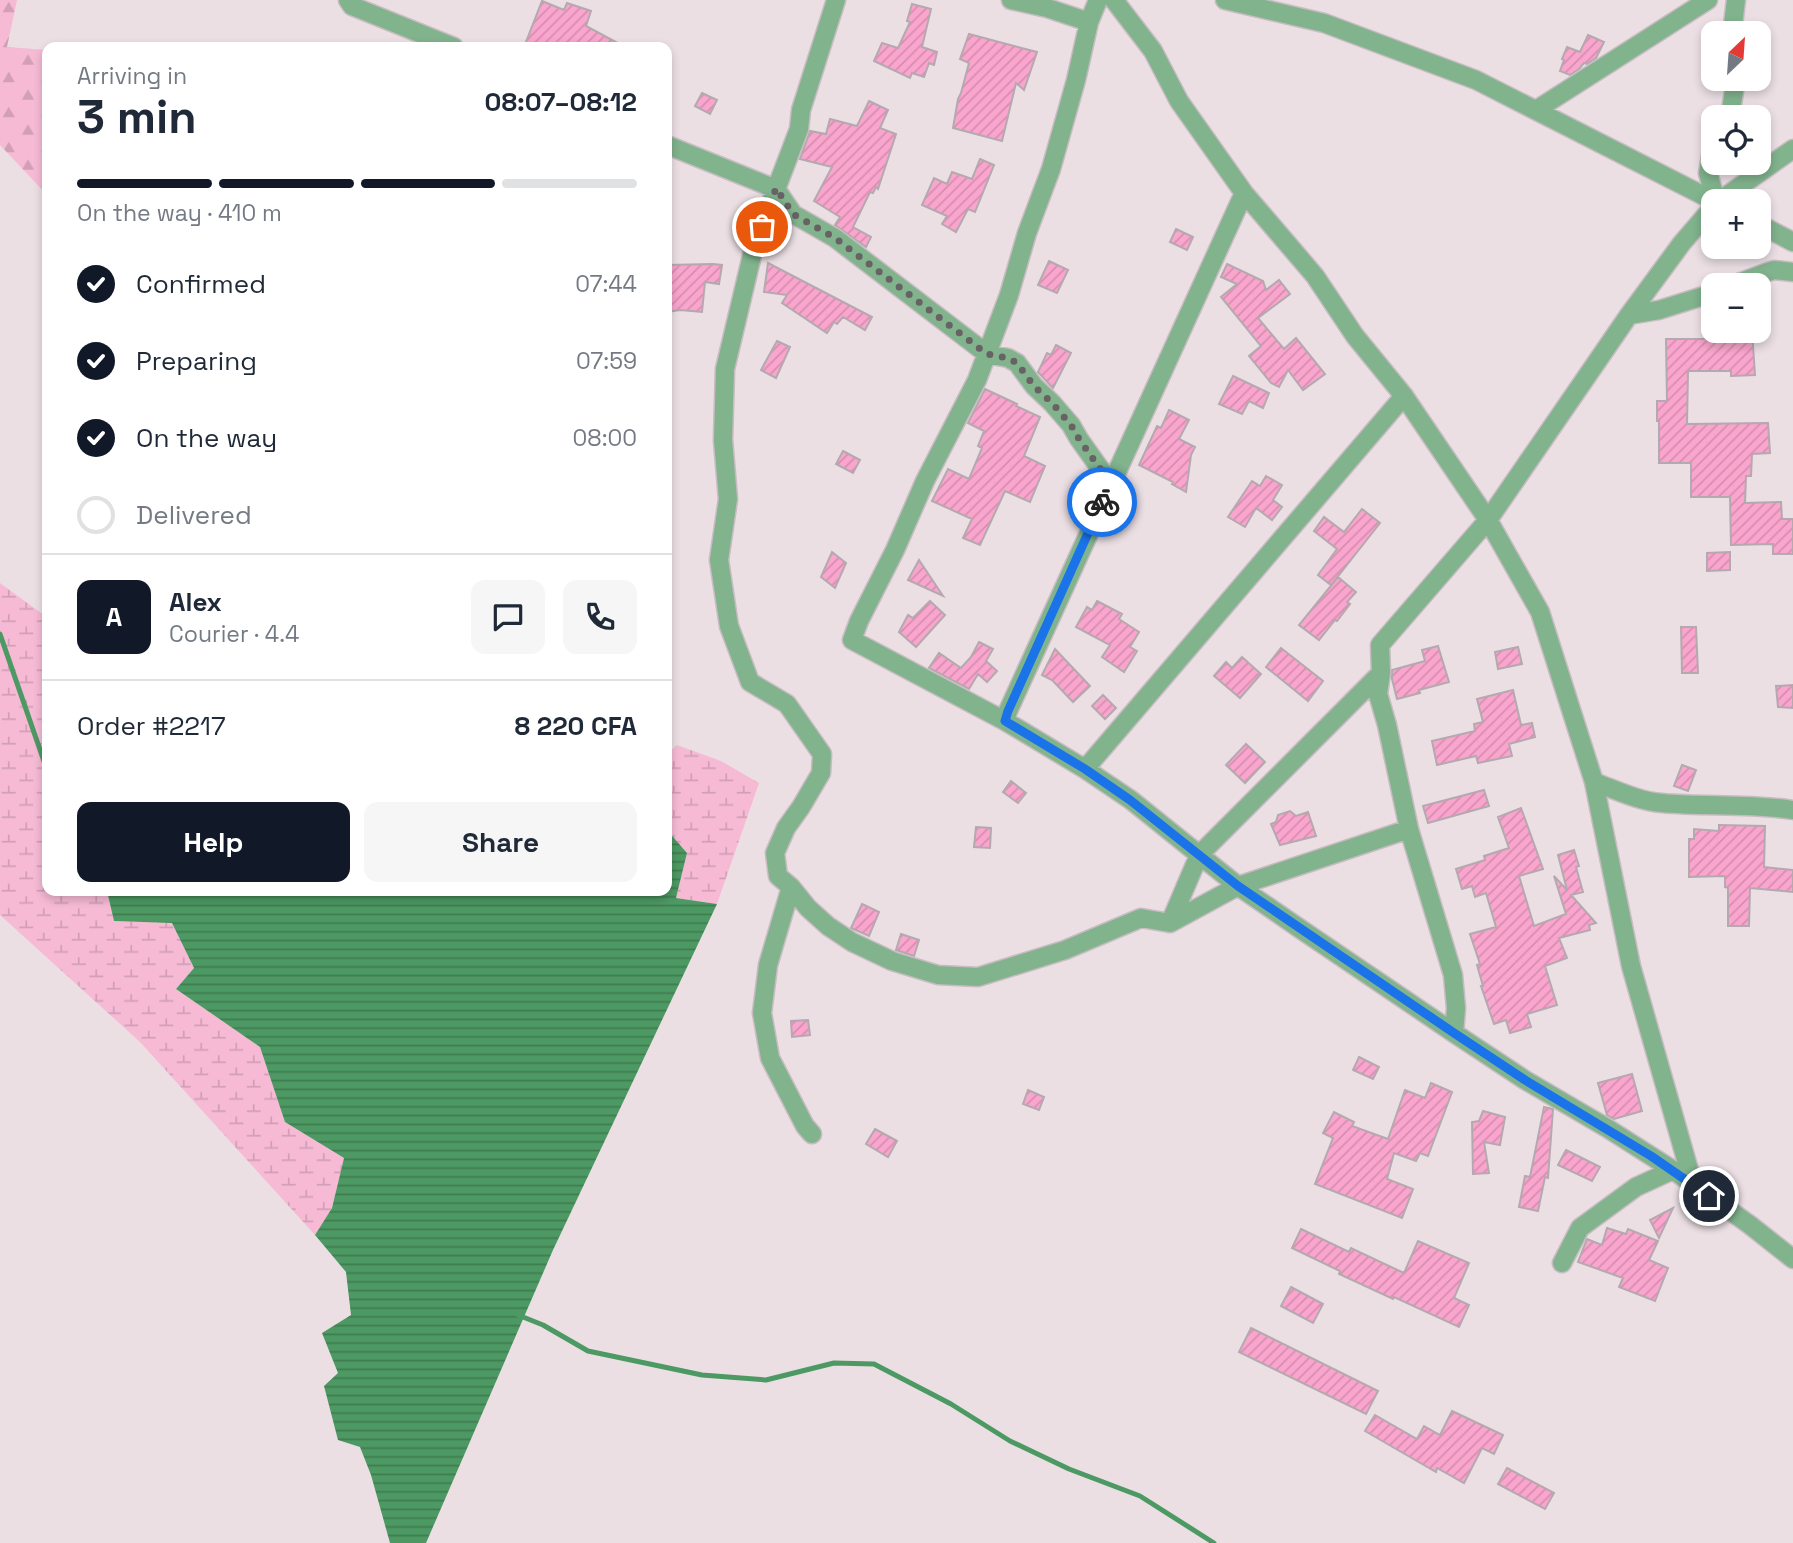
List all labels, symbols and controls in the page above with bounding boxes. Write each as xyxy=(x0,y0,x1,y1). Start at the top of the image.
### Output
north arrow xyxy=(1701,21,1771,91)
map controls xyxy=(1701,21,1771,343)
text: Arriving in xyxy=(77,61,187,91)
text: 08:07–08:12 xyxy=(485,85,637,119)
text: 3 min xyxy=(77,88,197,146)
button: locate xyxy=(1701,105,1771,175)
button: + xyxy=(1701,189,1771,259)
pin xyxy=(732,197,792,257)
text: On the way · 410 m xyxy=(77,198,282,228)
icon: bag xyxy=(743,208,781,246)
icon: check xyxy=(77,265,115,303)
text: Confirmed xyxy=(136,267,266,301)
text: 07:44 xyxy=(575,269,637,299)
button: − xyxy=(1701,273,1771,343)
icon: check xyxy=(77,342,115,380)
text: Preparing xyxy=(136,344,257,378)
text: 07:59 xyxy=(576,346,637,376)
icon: check xyxy=(77,419,115,457)
text: On the way xyxy=(136,421,277,455)
text: 08:00 xyxy=(573,423,637,453)
courier xyxy=(1067,467,1137,537)
icon: bike xyxy=(1083,483,1121,521)
text: Delivered xyxy=(136,498,252,532)
button: chat xyxy=(471,580,545,654)
button: phone xyxy=(563,580,637,654)
text: Alex xyxy=(169,585,222,619)
text: A xyxy=(106,600,122,634)
text: Courier · 4.4 xyxy=(169,619,299,649)
text: Order #2217 xyxy=(77,709,226,743)
text: 8 220 CFA xyxy=(514,709,637,743)
button: Help xyxy=(77,802,350,882)
button: Share xyxy=(364,802,637,882)
pin xyxy=(1679,1166,1739,1226)
icon: home xyxy=(1690,1177,1728,1215)

